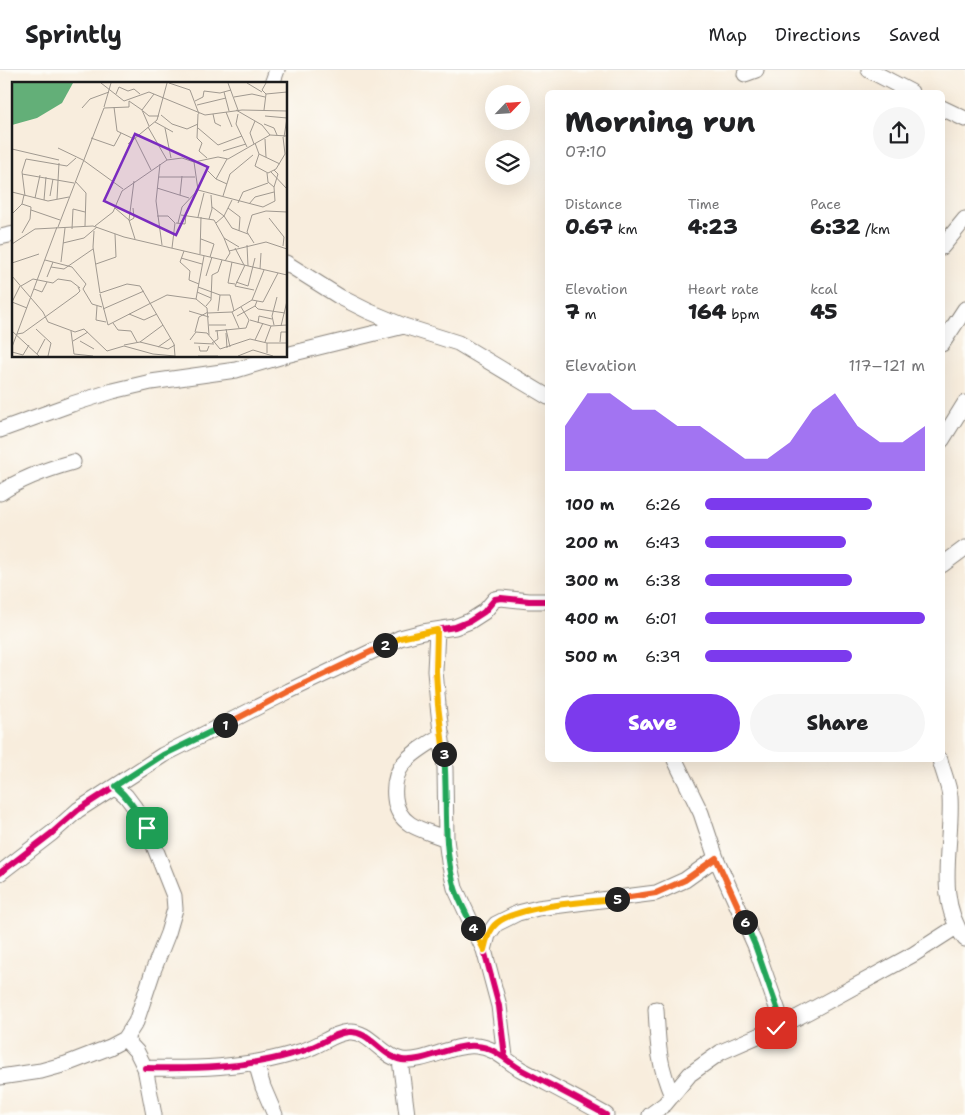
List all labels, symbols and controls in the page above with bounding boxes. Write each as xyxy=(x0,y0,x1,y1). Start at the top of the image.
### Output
text: Sprintly xyxy=(25,19,122,51)
text: Map xyxy=(709,23,747,47)
text: Directions xyxy=(775,23,861,47)
text: Saved xyxy=(889,23,940,47)
inset map xyxy=(12,82,288,358)
north arrow xyxy=(485,85,530,130)
map controls xyxy=(485,85,530,185)
text: Morning run xyxy=(565,103,755,141)
button: share xyxy=(873,107,925,159)
button: layers xyxy=(485,140,530,185)
text: 07:10 xyxy=(565,141,607,162)
text: Distance xyxy=(565,195,622,213)
text: Time xyxy=(688,195,720,213)
text: Pace xyxy=(810,195,841,213)
text: 0.67 xyxy=(565,213,613,241)
text: 4:23 xyxy=(688,213,738,241)
text: 6:32 xyxy=(810,213,860,241)
text: km xyxy=(613,220,638,238)
text: /km xyxy=(860,220,890,238)
text: Elevation xyxy=(565,280,628,298)
text: Heart rate xyxy=(688,280,759,298)
text: kcal xyxy=(810,280,838,298)
text: 7 xyxy=(565,298,580,326)
text: 164 xyxy=(688,298,727,326)
text: 45 xyxy=(810,298,838,326)
text: m xyxy=(580,305,597,323)
text: bpm xyxy=(727,305,760,323)
text: Elevation xyxy=(565,355,637,376)
text: 117–121 m xyxy=(848,355,925,376)
text: 100 m xyxy=(565,494,614,515)
text: 6:26 xyxy=(645,494,681,515)
text: 200 m xyxy=(565,532,618,553)
text: 6:43 xyxy=(645,532,680,553)
text: 300 m xyxy=(565,570,619,591)
text: 6:38 xyxy=(645,570,681,591)
text: 400 m xyxy=(565,608,619,629)
text: 6:01 xyxy=(645,608,677,629)
pin: 2 xyxy=(372,632,398,658)
text: 2 xyxy=(381,636,390,654)
text: 500 m xyxy=(565,646,617,667)
text: 6:39 xyxy=(645,646,681,667)
button: Save xyxy=(565,694,740,752)
button: Share xyxy=(750,694,925,752)
pin: 1 xyxy=(212,712,238,738)
text: 1 xyxy=(222,716,229,734)
pin: 3 xyxy=(432,742,456,766)
text: 3 xyxy=(440,745,449,763)
pin xyxy=(126,807,168,849)
icon: arrive xyxy=(133,814,161,842)
pin: 5 xyxy=(604,886,630,912)
text: 5 xyxy=(613,890,622,908)
pin: 6 xyxy=(732,910,758,934)
text: 6 xyxy=(741,913,750,931)
pin: 4 xyxy=(460,916,486,940)
text: 4 xyxy=(469,919,478,937)
pin xyxy=(755,1007,797,1049)
icon: check xyxy=(762,1014,790,1042)

